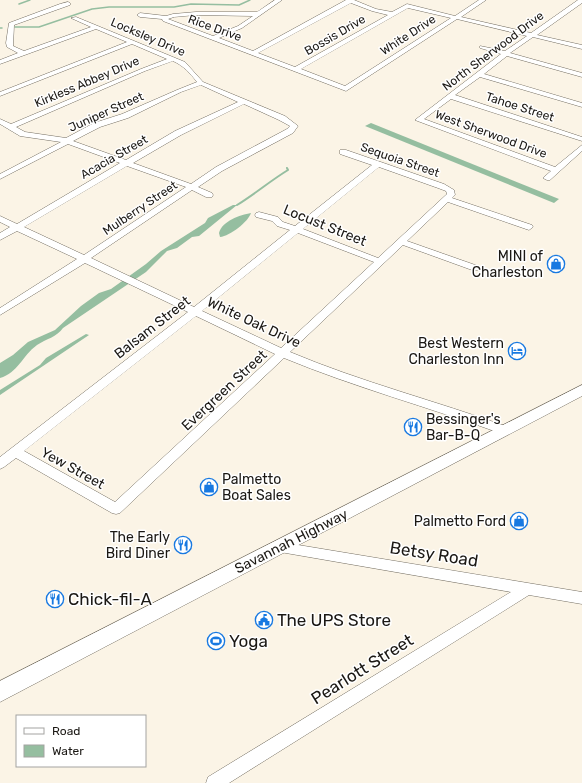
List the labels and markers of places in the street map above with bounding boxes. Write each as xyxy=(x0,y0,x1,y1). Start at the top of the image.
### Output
place label: MINI of Charleston xyxy=(472,248,544,281)
shop icon: MINI of Charleston xyxy=(546,254,566,274)
place label: Best Western Charleston Inn xyxy=(409,335,504,368)
hotel icon: Best Western Charleston Inn xyxy=(507,341,527,361)
place label: Bessinger's Bar-B-Q xyxy=(426,411,501,444)
restaurant icon: Bessinger's Bar-B-Q xyxy=(403,417,423,437)
place label: Palmetto Boat Sales xyxy=(222,471,291,504)
shop icon: Palmetto Boat Sales xyxy=(199,477,219,497)
shop icon: Palmetto Ford xyxy=(509,511,529,531)
place label: Palmetto Ford xyxy=(414,513,506,530)
place label: The Early Bird Diner xyxy=(106,529,171,562)
restaurant icon: The Early Bird Diner xyxy=(173,535,193,555)
restaurant icon: Chick-fil-A xyxy=(45,589,65,609)
place label: Chick-fil-A xyxy=(68,589,152,609)
public building icon: The UPS Store xyxy=(254,610,274,630)
place label: The UPS Store xyxy=(277,610,391,630)
sports icon: Yoga xyxy=(206,631,226,651)
place label: Yoga xyxy=(229,631,268,651)

